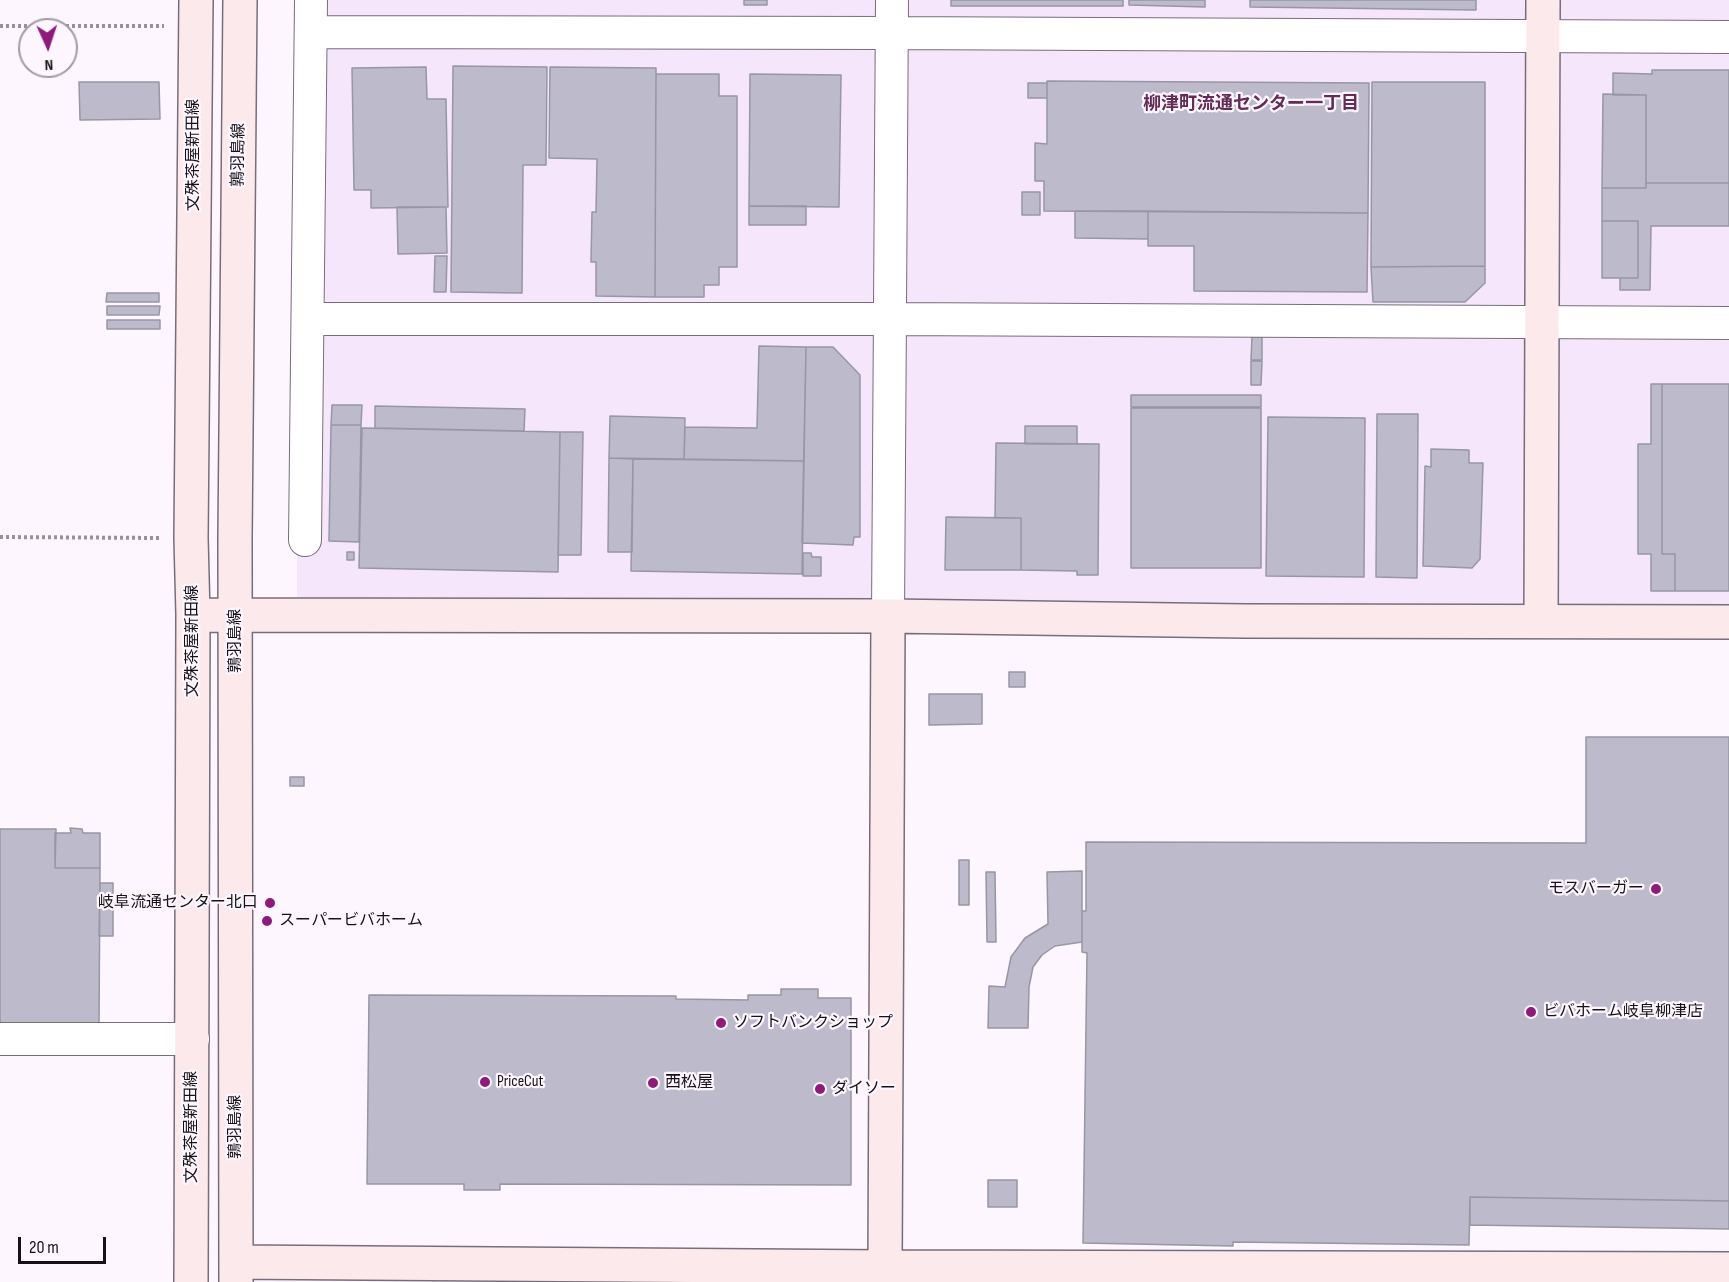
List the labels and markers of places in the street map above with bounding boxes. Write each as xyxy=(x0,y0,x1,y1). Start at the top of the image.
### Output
place label: モスバーガー xyxy=(1548,879,1644,899)
marker: モスバーガー xyxy=(1649,882,1663,896)
place label: 岐阜流通センター北口 xyxy=(98,893,258,913)
marker: 岐阜流通センター北口 xyxy=(263,896,277,910)
place label: スーパービバホーム xyxy=(279,911,423,931)
marker: スーパービバホーム xyxy=(260,914,274,928)
place label: ビバホーム岐阜柳津店 xyxy=(1543,1002,1703,1022)
marker: ビバホーム岐阜柳津店 xyxy=(1524,1005,1538,1019)
place label: ソフトバンクショップ xyxy=(733,1013,893,1033)
marker: ソフトバンクショップ xyxy=(714,1016,728,1030)
place label: PriceCut xyxy=(497,1072,543,1092)
place label: 西松屋 xyxy=(665,1073,713,1093)
marker: PriceCut xyxy=(478,1075,492,1089)
marker: 西松屋 xyxy=(646,1076,660,1090)
place label: ダイソー xyxy=(832,1079,896,1099)
marker: ダイソー xyxy=(813,1082,827,1096)

